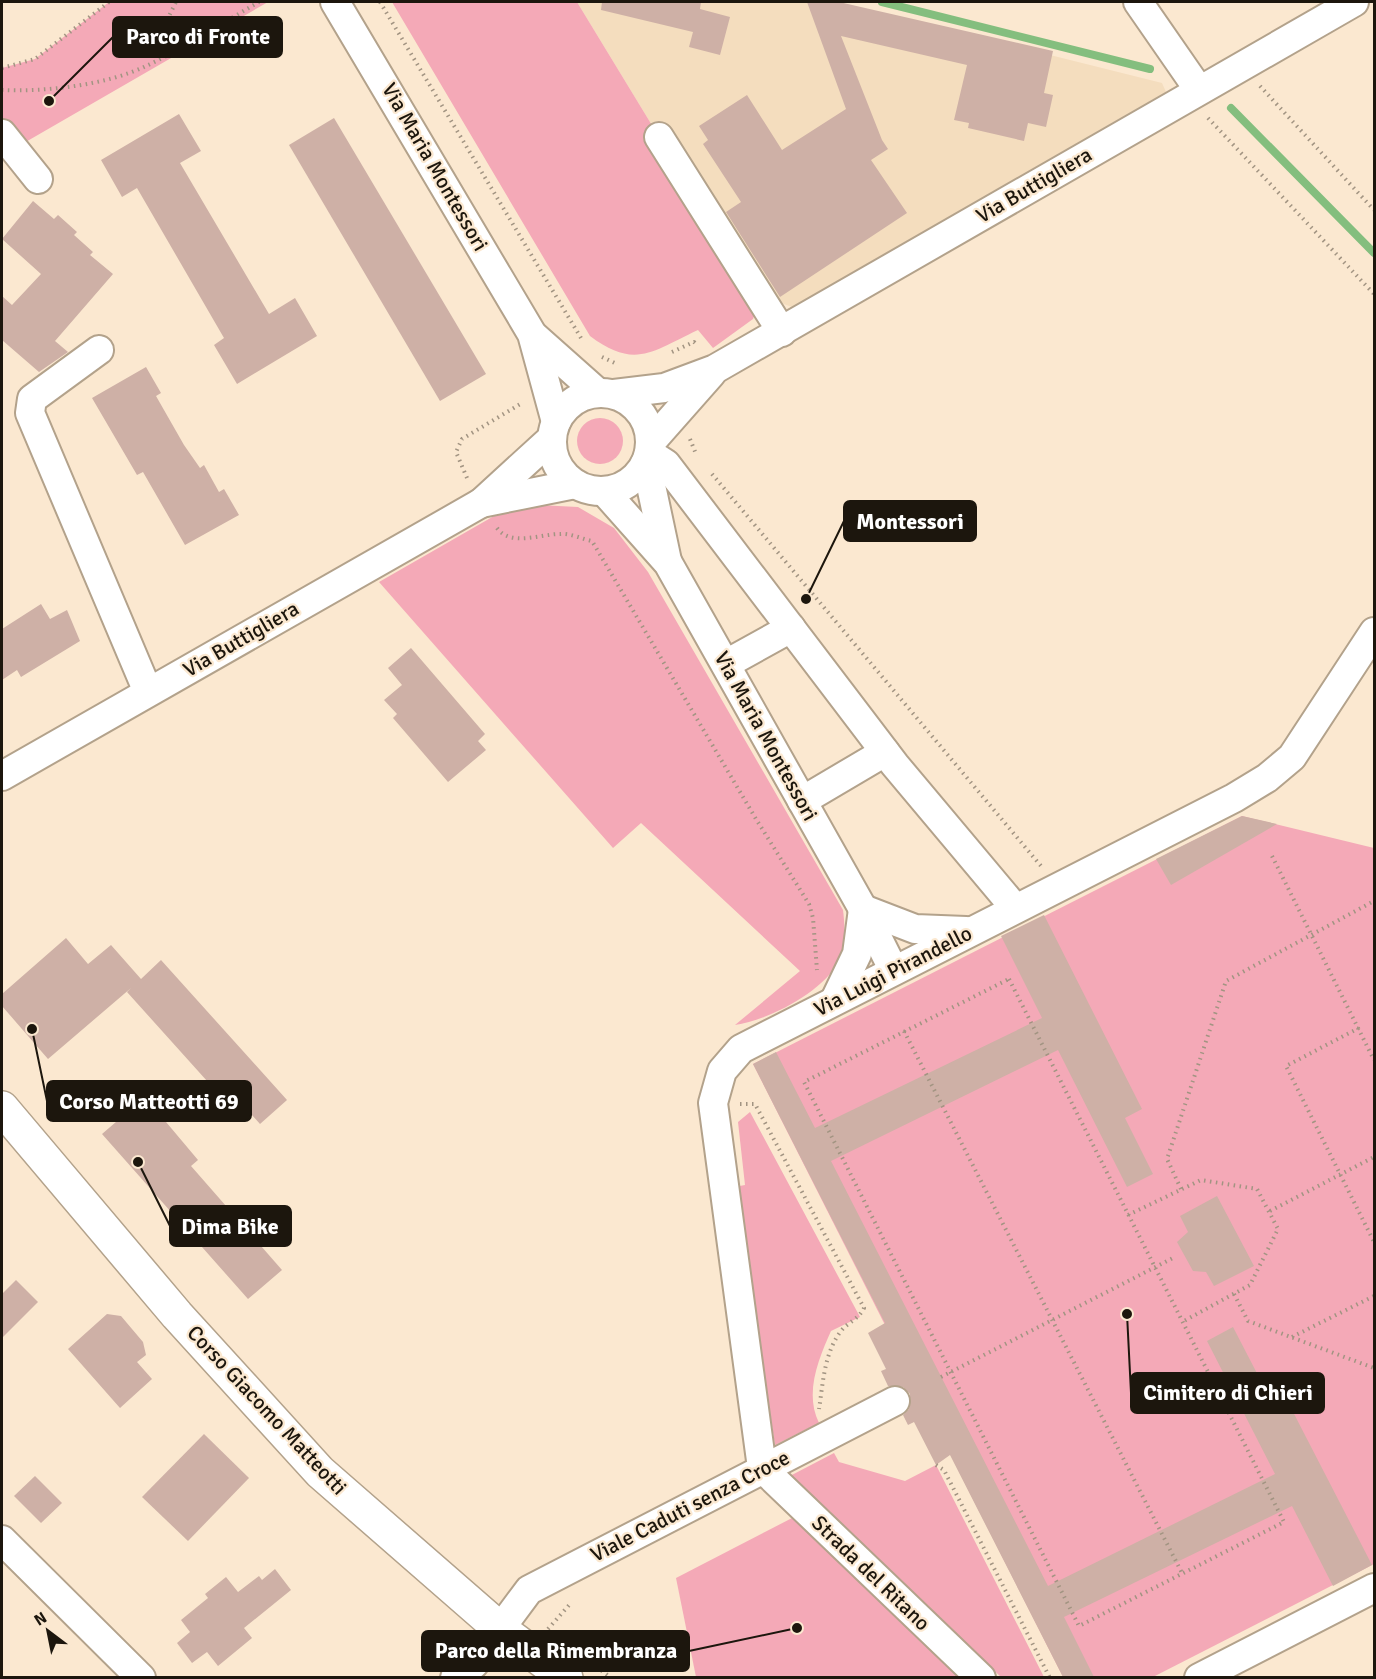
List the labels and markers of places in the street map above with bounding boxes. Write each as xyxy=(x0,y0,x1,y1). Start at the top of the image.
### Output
callout: Parco di Fronte xyxy=(113,17,282,57)
callout: Montessori xyxy=(844,501,976,541)
callout: Corso Matteotti 69 xyxy=(47,1081,251,1121)
callout: Dima Bike xyxy=(170,1206,291,1246)
callout: Cimitero di Chieri xyxy=(1131,1373,1324,1413)
callout: Parco della Rimembranza xyxy=(422,1631,689,1671)

